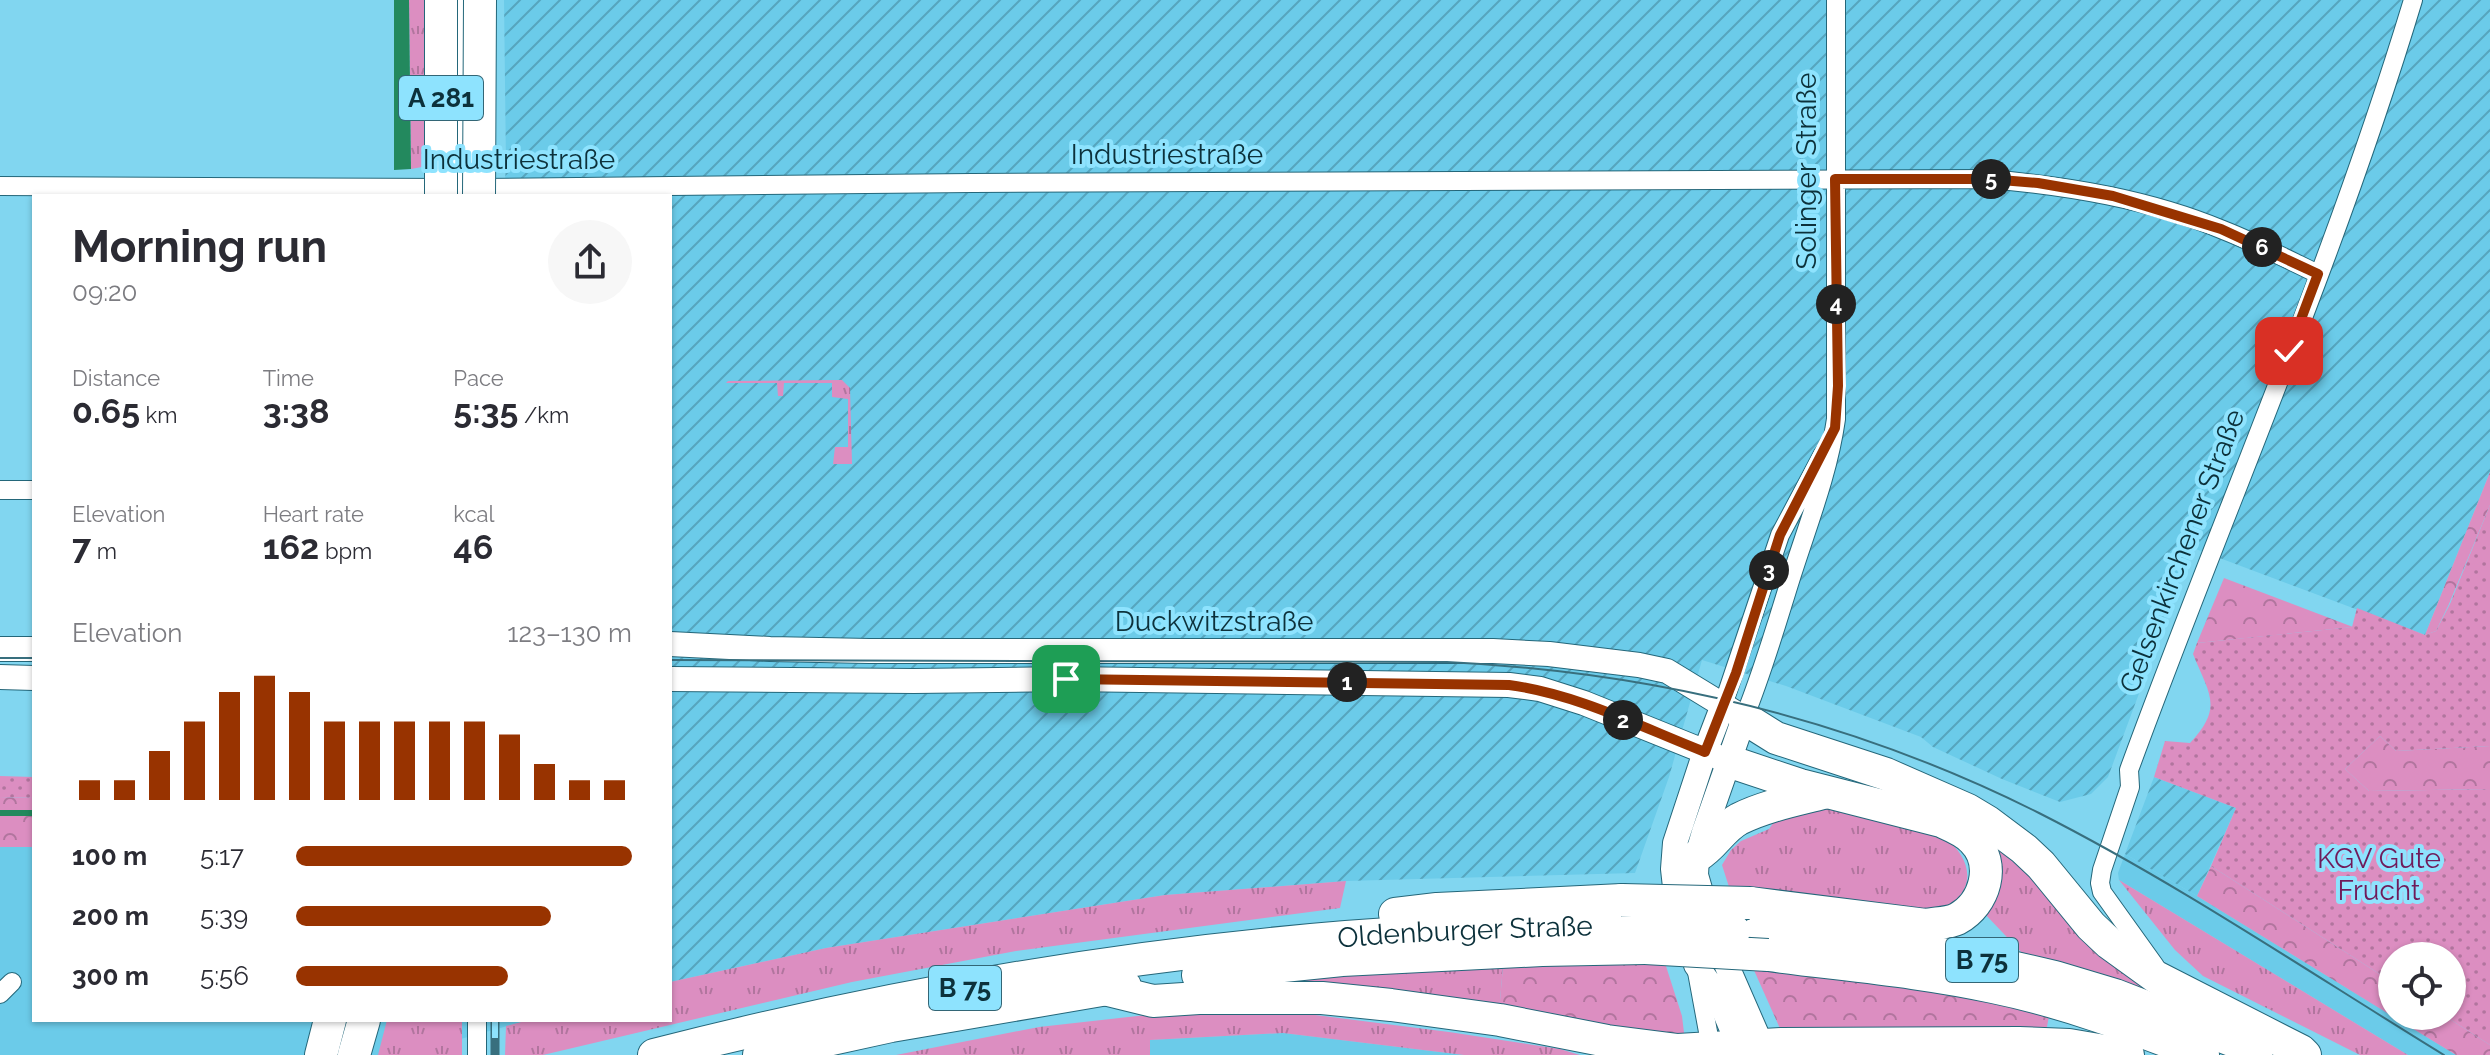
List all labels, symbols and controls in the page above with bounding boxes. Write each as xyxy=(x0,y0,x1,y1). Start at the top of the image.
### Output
street label: Solinger Straße xyxy=(1790,73,1823,269)
road number: A 281 xyxy=(399,76,483,120)
street label: Industriestraße xyxy=(1071,138,1263,171)
street label: Industriestraße xyxy=(423,143,615,176)
pin: 5 xyxy=(1971,159,2011,199)
text: 5 xyxy=(1985,166,1997,192)
button: share xyxy=(548,220,632,304)
text: Morning run xyxy=(72,221,327,272)
pin: 6 xyxy=(2242,227,2282,267)
text: 6 xyxy=(2255,234,2269,260)
text: 09:20 xyxy=(72,277,138,307)
pin: 4 xyxy=(1816,284,1856,324)
text: 4 xyxy=(1830,291,1842,317)
pin xyxy=(2255,317,2323,385)
icon: check xyxy=(2267,329,2311,373)
text: Distance xyxy=(72,365,160,391)
text: Time xyxy=(263,365,314,391)
text: Pace xyxy=(453,365,504,391)
text: 0.65 xyxy=(72,391,140,431)
text: 3:38 xyxy=(263,391,330,431)
text: 5:35 xyxy=(453,391,518,431)
text: km xyxy=(140,402,178,428)
text: /km xyxy=(518,402,569,428)
street label: Gelsenkirchener Straße xyxy=(2113,405,2251,697)
text: Elevation xyxy=(72,501,165,527)
text: Heart rate xyxy=(263,501,364,527)
text: kcal xyxy=(453,501,494,527)
text: 7 xyxy=(72,527,91,567)
text: 162 xyxy=(263,527,319,567)
text: 46 xyxy=(453,527,493,567)
text: m xyxy=(91,538,117,564)
text: bpm xyxy=(319,538,372,564)
pin: 3 xyxy=(1749,550,1789,590)
text: 3 xyxy=(1763,557,1775,583)
street label: Duckwitzstraße xyxy=(1115,605,1313,638)
text: Elevation xyxy=(72,618,182,648)
text: 123–130 m xyxy=(507,618,632,648)
pin xyxy=(1032,645,1100,713)
icon: arrive xyxy=(1044,657,1088,701)
pin: 1 xyxy=(1327,662,1367,702)
text: 1 xyxy=(1342,669,1352,695)
pin: 2 xyxy=(1603,700,1643,740)
text: 2 xyxy=(1617,707,1629,733)
text: 100 m xyxy=(72,841,147,871)
text: 5:17 xyxy=(200,841,244,871)
park label: KGV Gute Frucht xyxy=(2317,842,2441,907)
text: 200 m xyxy=(72,901,149,931)
text: 5:39 xyxy=(200,901,248,931)
street label: Oldenburger Straße xyxy=(1336,909,1593,954)
road number: B 75 xyxy=(1946,938,2018,982)
map controls xyxy=(2378,942,2466,1030)
button: locate xyxy=(2378,942,2466,1030)
text: 300 m xyxy=(72,961,149,991)
text: 5:56 xyxy=(200,961,249,991)
road number: B 75 xyxy=(929,966,1001,1010)

